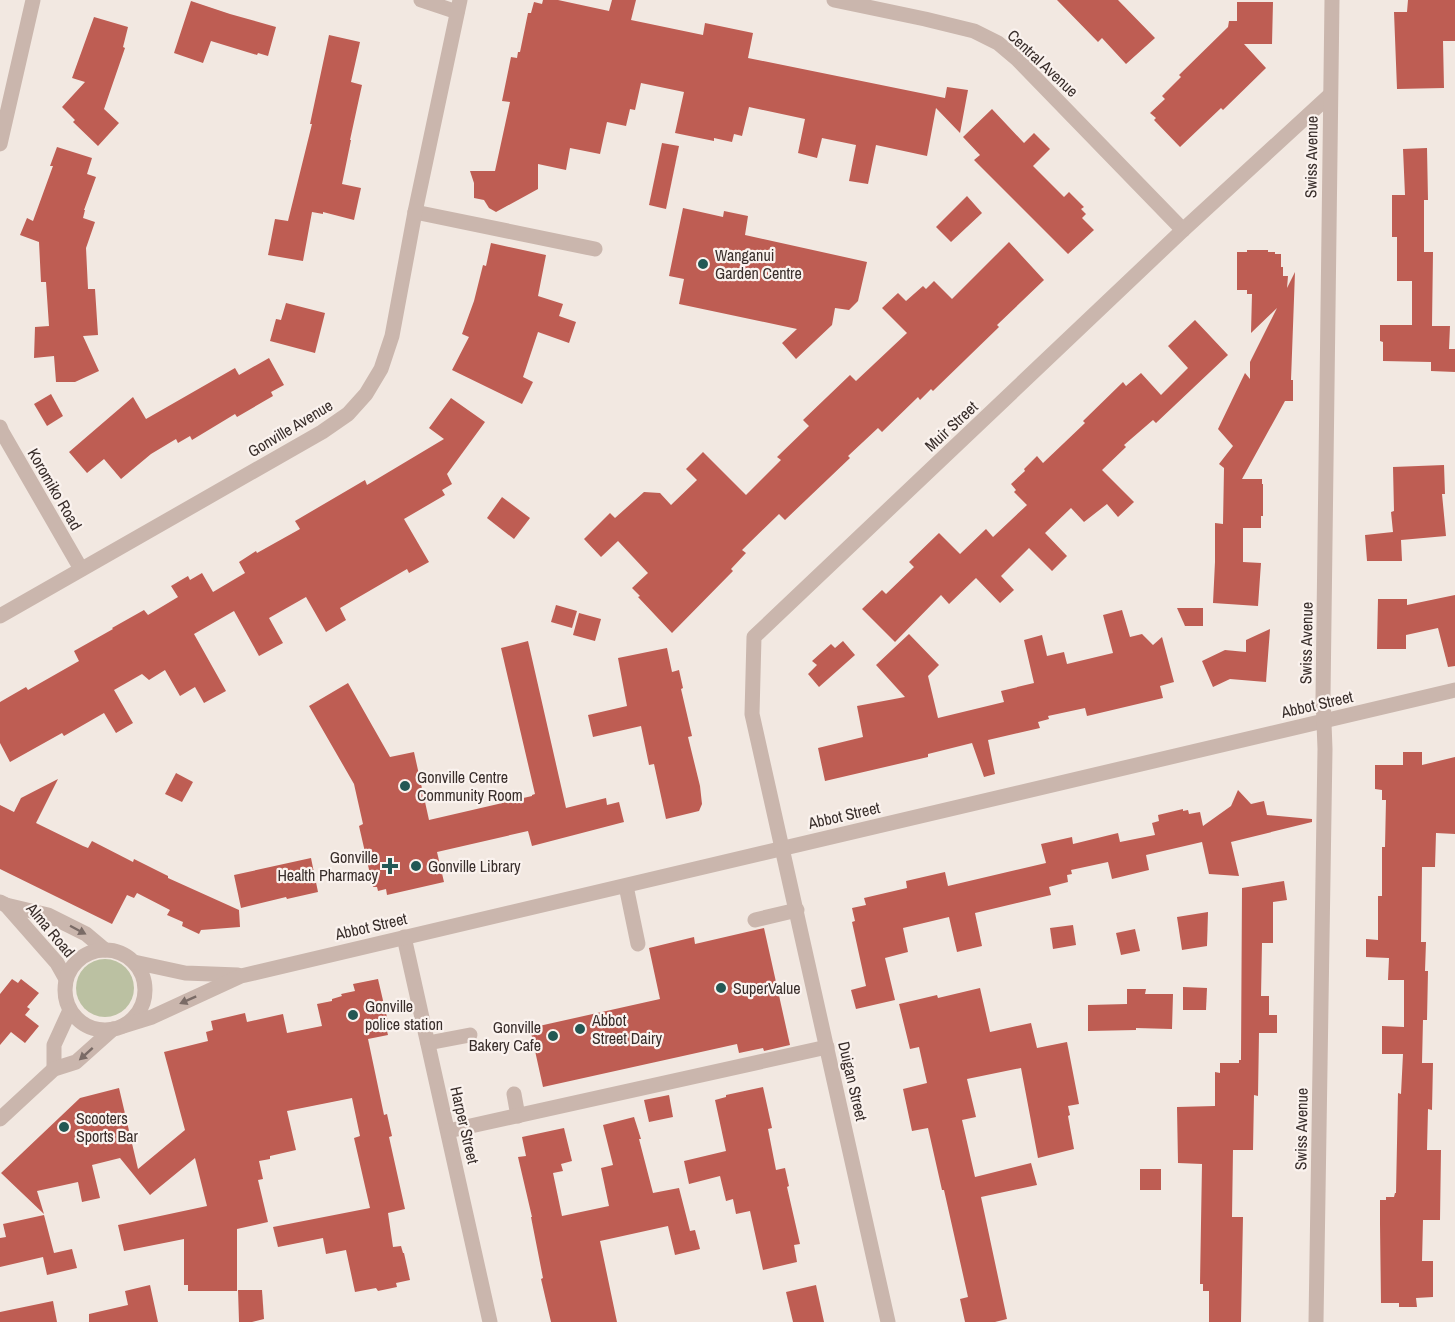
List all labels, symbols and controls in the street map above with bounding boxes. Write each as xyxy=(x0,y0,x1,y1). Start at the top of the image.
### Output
street label: Central Avenue xyxy=(1003,24,1083,102)
street label: Swiss Avenue xyxy=(1299,116,1323,198)
place label: Wanganui Garden Centre xyxy=(715,244,802,284)
marker: Wanganui Garden Centre xyxy=(696,257,710,271)
street label: Gonville Avenue xyxy=(243,394,337,462)
street label: Muir Street xyxy=(920,396,982,456)
street label: Koromiko Road xyxy=(23,444,87,534)
street label: Swiss Avenue xyxy=(1294,602,1318,684)
street label: Abbot Street xyxy=(1278,685,1355,723)
place label: Gonville Centre Community Room xyxy=(417,766,523,806)
marker: Gonville Centre Community Room xyxy=(398,779,412,793)
street label: Abbot Street xyxy=(805,796,882,834)
place label: Gonville Health Pharmacy xyxy=(277,846,378,886)
place label: Gonville Library xyxy=(428,855,521,877)
marker: Gonville Health Pharmacy xyxy=(383,859,397,873)
marker: Gonville Library xyxy=(409,859,423,873)
street label: Alma Road xyxy=(21,897,80,962)
street label: Abbot Street xyxy=(332,907,409,945)
one-way arrow xyxy=(69,925,86,935)
place label: SuperValue xyxy=(733,977,801,999)
marker: SuperValue xyxy=(714,981,728,995)
place label: Gonville police station xyxy=(365,995,443,1035)
one-way arrow xyxy=(179,996,196,1005)
marker: Gonville police station xyxy=(346,1008,360,1022)
place label: Abbot Street Dairy xyxy=(591,1009,662,1049)
place label: Gonville Bakery Cafe xyxy=(469,1016,541,1056)
marker: Abbot Street Dairy xyxy=(573,1022,587,1036)
marker: Gonville Bakery Cafe xyxy=(546,1029,560,1043)
street label: Duigan Street xyxy=(833,1039,873,1123)
one-way arrow xyxy=(79,1047,94,1060)
street label: Harper Street xyxy=(445,1084,485,1166)
street label: Swiss Avenue xyxy=(1289,1088,1313,1170)
place label: Scooters Sports Bar xyxy=(76,1107,139,1147)
marker: Scooters Sports Bar xyxy=(57,1120,71,1134)

